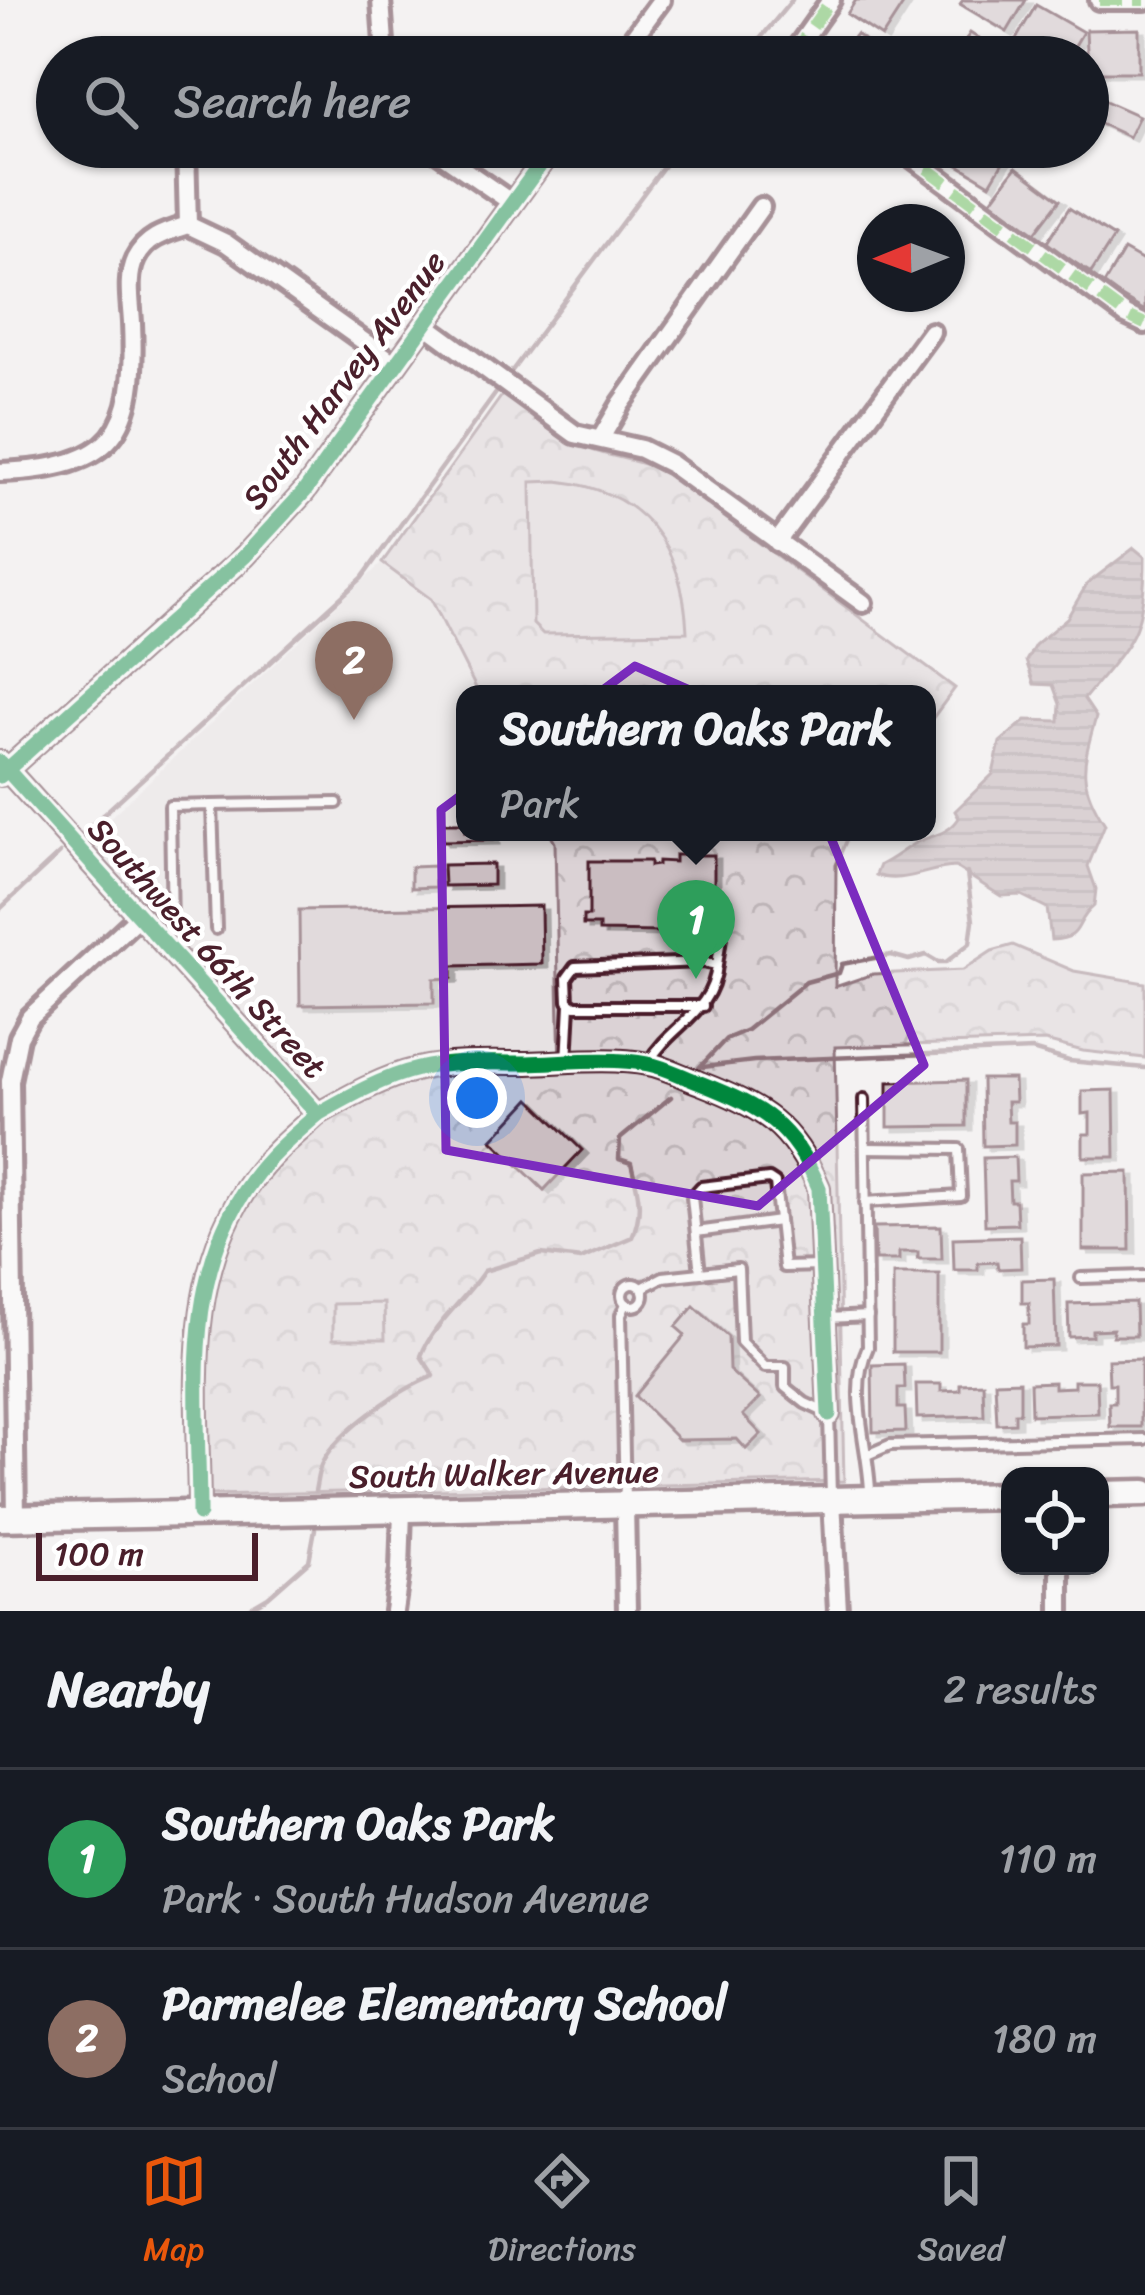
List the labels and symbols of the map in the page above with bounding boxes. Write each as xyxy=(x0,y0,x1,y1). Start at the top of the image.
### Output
north arrow xyxy=(857,204,965,312)
street label: South Harvey Avenue xyxy=(227,237,461,523)
pin: 2 xyxy=(315,621,393,720)
street label: Southwest 66th Street xyxy=(73,803,341,1093)
pin: 1 xyxy=(657,880,735,979)
your location xyxy=(447,1068,507,1128)
street label: South Walker Avenue xyxy=(348,1442,660,1506)
scale bar xyxy=(36,1527,258,1580)

